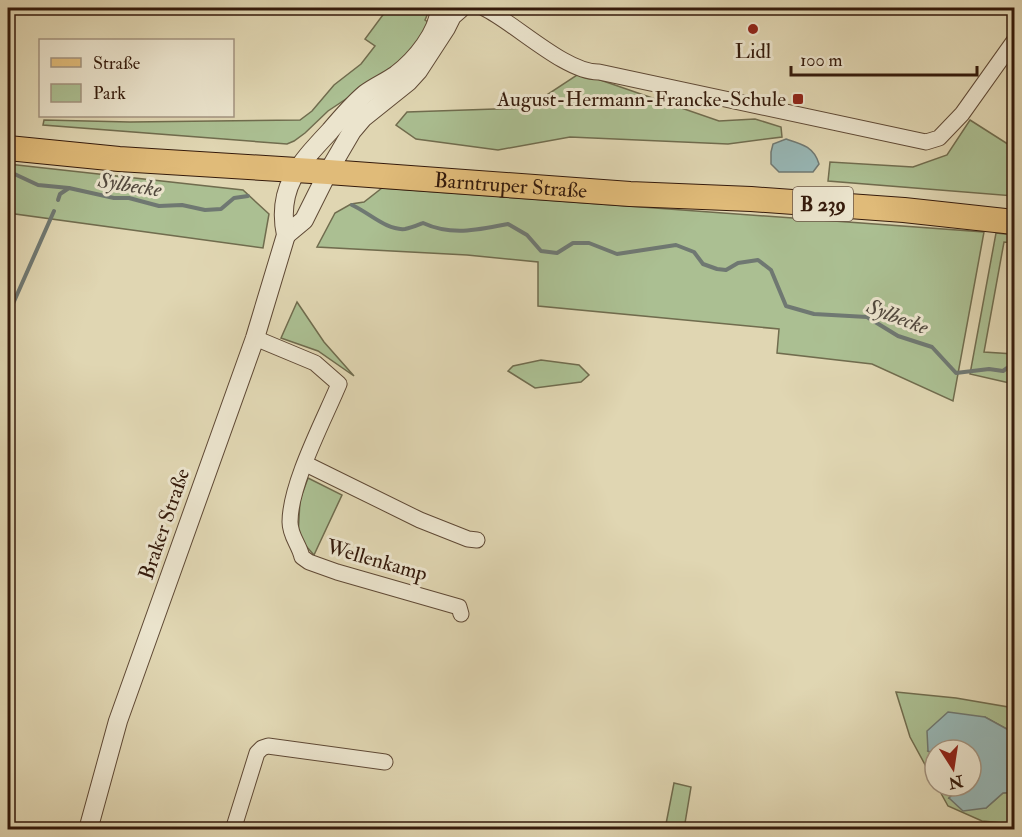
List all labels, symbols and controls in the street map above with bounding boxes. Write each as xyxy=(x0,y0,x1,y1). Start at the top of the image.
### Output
marker: Lidl xyxy=(746,22,760,36)
place label: Lidl xyxy=(735,38,772,65)
legend xyxy=(39,39,234,117)
scale bar xyxy=(791,39,977,77)
text: 100 m xyxy=(800,49,843,72)
text: Straße xyxy=(93,52,141,75)
text: Park xyxy=(93,82,126,105)
place label: August-Hermann-Francke-Schule xyxy=(496,86,786,113)
marker: August-Hermann-Francke-Schule xyxy=(791,92,805,106)
water label: Sylbecke xyxy=(95,166,164,204)
street label: Barntruper Straße xyxy=(433,167,588,205)
road number: B 239 xyxy=(793,187,853,221)
water label: Sylbecke xyxy=(862,292,933,342)
street label: Braker Straße xyxy=(133,465,196,583)
street label: Wellenkamp xyxy=(322,533,431,588)
north arrow xyxy=(923,738,983,798)
text: N xyxy=(946,770,966,793)

